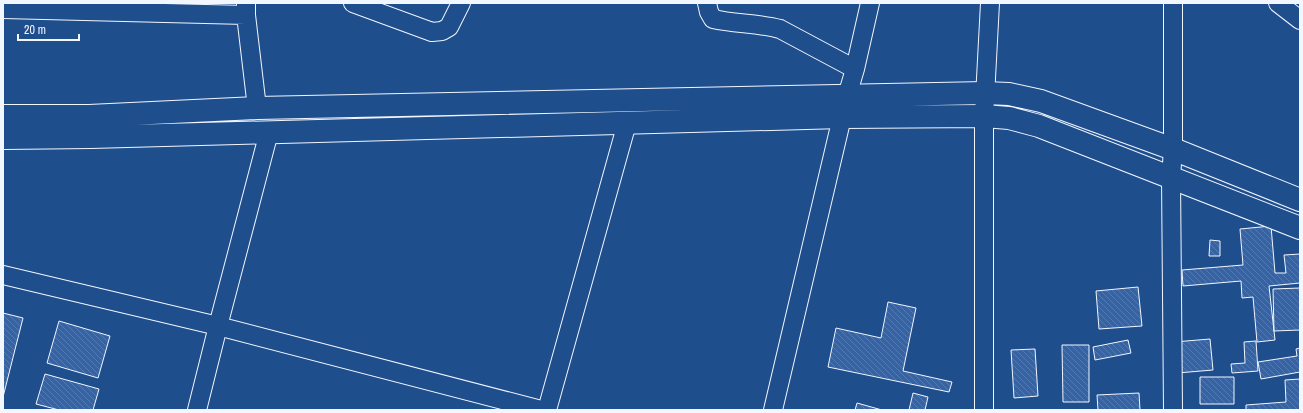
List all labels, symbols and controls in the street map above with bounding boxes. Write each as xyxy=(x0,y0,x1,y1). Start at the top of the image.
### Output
scale bar xyxy=(18,16,79,42)
text: 20 m xyxy=(24,22,46,38)

